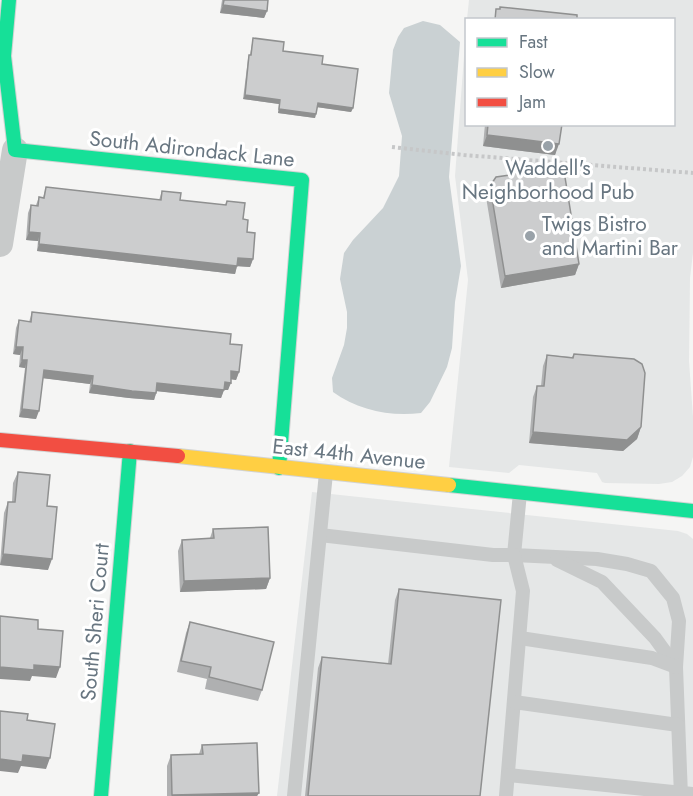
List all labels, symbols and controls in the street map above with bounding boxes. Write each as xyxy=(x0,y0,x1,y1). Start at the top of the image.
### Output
legend xyxy=(465,18,675,126)
text: Fast xyxy=(519,29,548,55)
text: Slow xyxy=(519,59,556,85)
text: Jam xyxy=(517,89,546,115)
street label: South Adirondack Lane xyxy=(88,123,296,175)
marker: Waddell's Neighborhood Pub xyxy=(541,139,555,153)
place label: Waddell's Neighborhood Pub xyxy=(462,153,634,207)
place label: Twigs Bistro and Martini Bar xyxy=(542,209,679,263)
marker: Twigs Bistro and Martini Bar xyxy=(523,229,537,243)
street label: East 44th Avenue xyxy=(271,431,427,477)
street label: South Sheri Court xyxy=(73,542,117,702)

